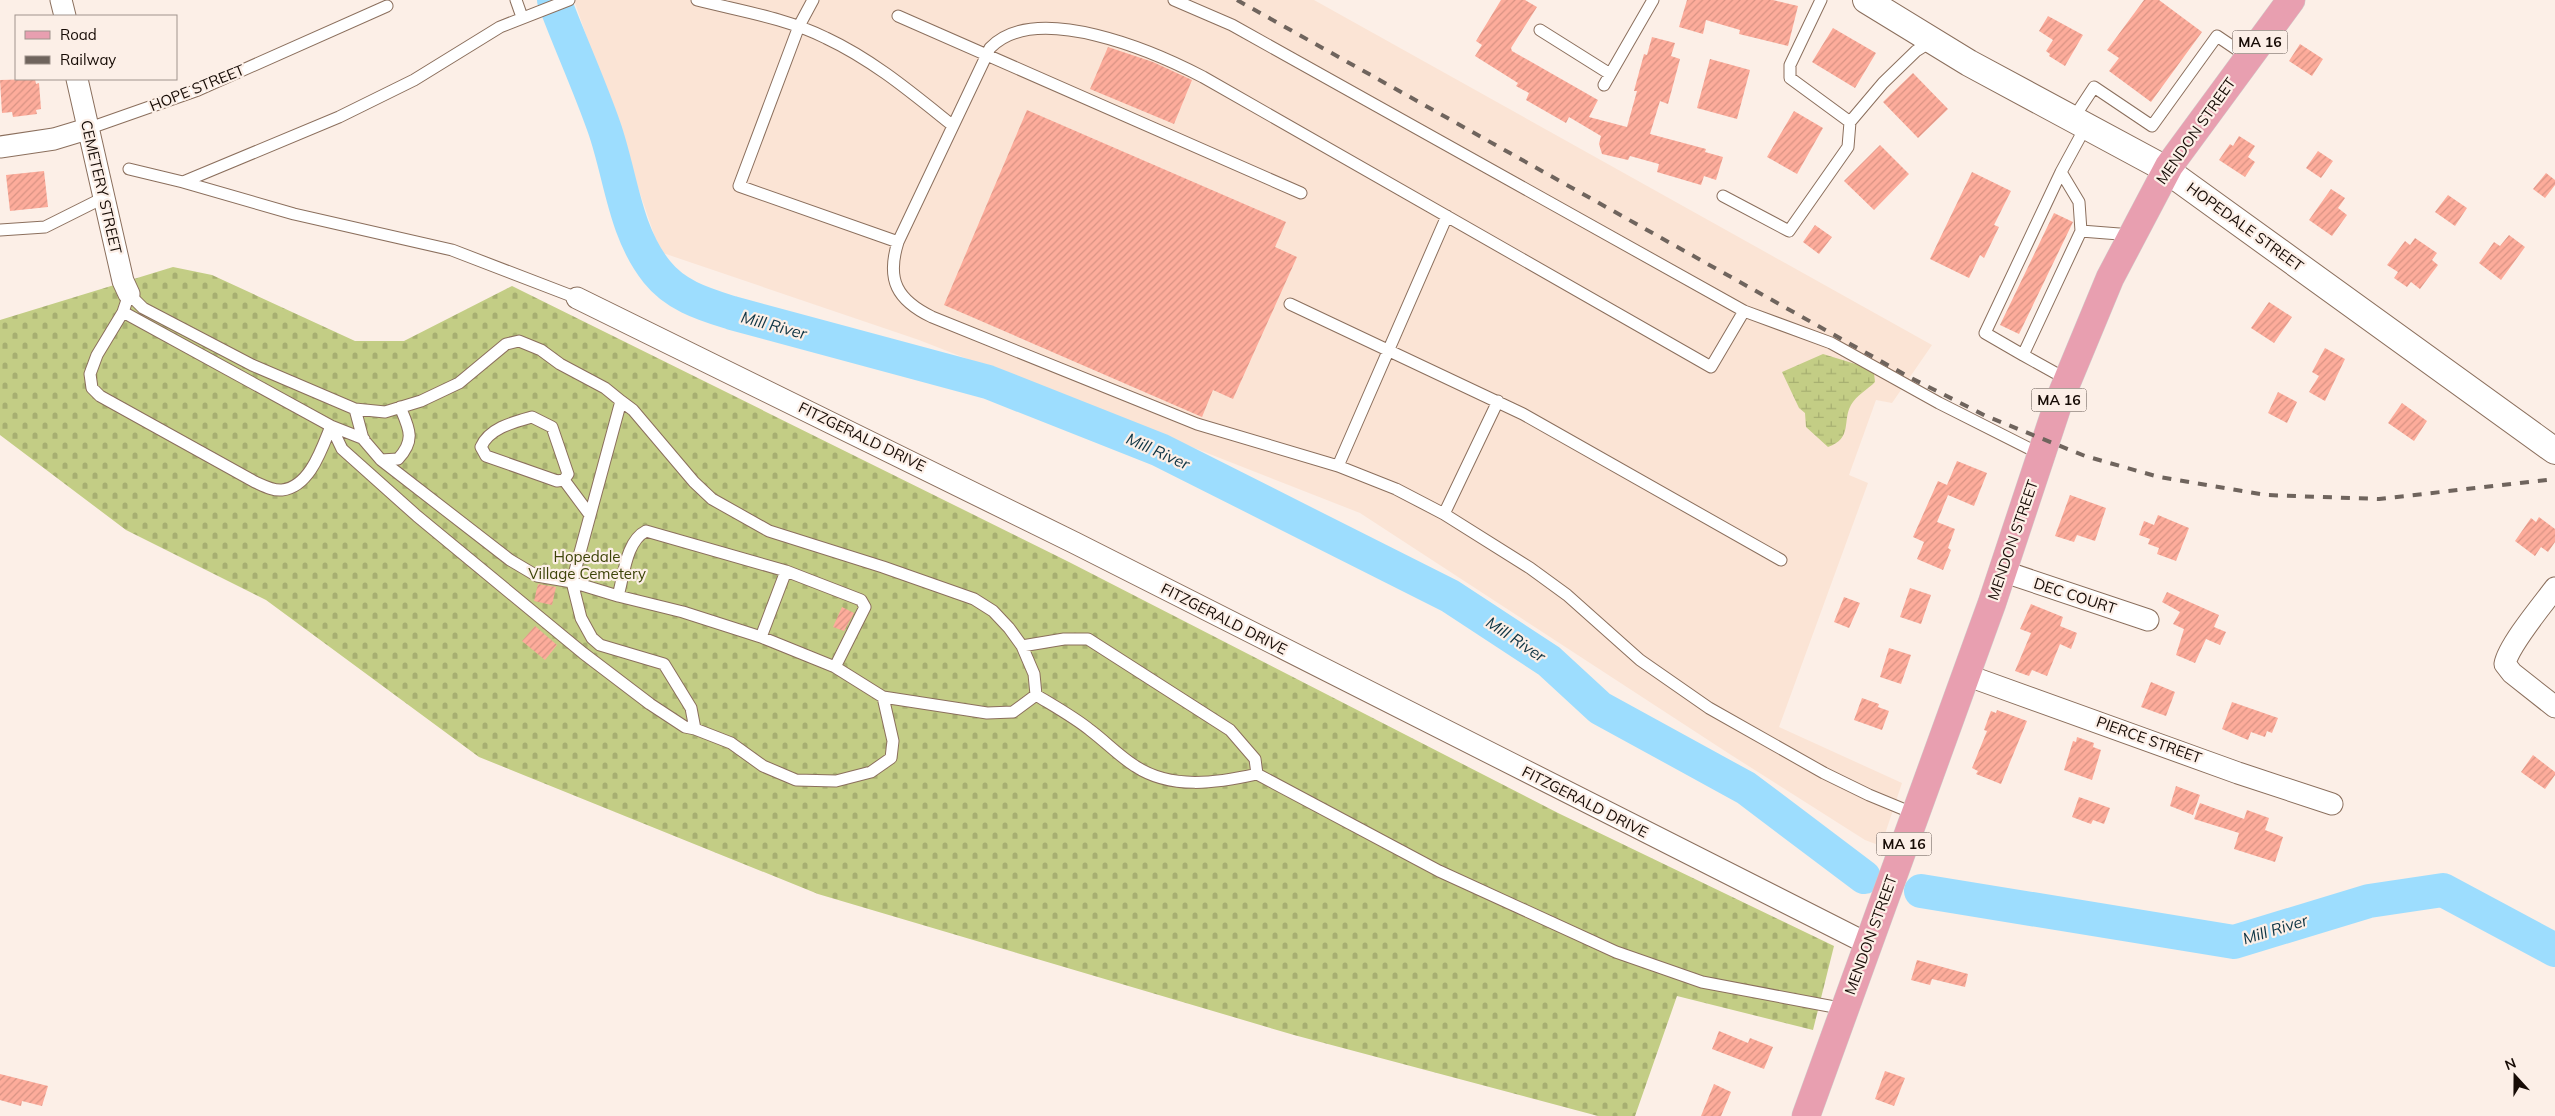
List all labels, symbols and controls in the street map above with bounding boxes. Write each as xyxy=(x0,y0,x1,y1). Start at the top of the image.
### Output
legend xyxy=(15,15,178,80)
text: Road xyxy=(60,25,97,44)
road number: MA 16 xyxy=(2232,31,2288,54)
text: Railway xyxy=(60,50,116,69)
street label: HOPE STREET xyxy=(147,60,247,115)
street label: MENDON STREET xyxy=(2152,74,2239,188)
street label: CEMETERY STREET xyxy=(77,118,126,256)
street label: HOPEDALE STREET xyxy=(2183,178,2307,275)
water label: Mill River xyxy=(739,307,810,344)
road number: MA 16 xyxy=(2032,388,2086,412)
street label: FITZGERALD DRIVE xyxy=(796,398,929,476)
water label: Mill River xyxy=(1123,428,1194,474)
street label: MENDON STREET xyxy=(1983,477,2042,602)
park label: Hopedale Village Cemetery xyxy=(528,547,646,583)
street label: DEC COURT xyxy=(2031,573,2119,618)
street label: FITZGERALD DRIVE xyxy=(1158,579,1291,659)
water label: Mill River xyxy=(1483,612,1550,667)
street label: PIERCE STREET xyxy=(2094,712,2204,767)
street label: FITZGERALD DRIVE xyxy=(1519,762,1652,842)
road number: MA 16 xyxy=(1876,832,1932,856)
street label: MENDON STREET xyxy=(1840,872,1901,997)
water label: Mill River xyxy=(2240,909,2311,948)
north arrow xyxy=(2490,1051,2540,1101)
text: N xyxy=(2502,1054,2519,1074)

